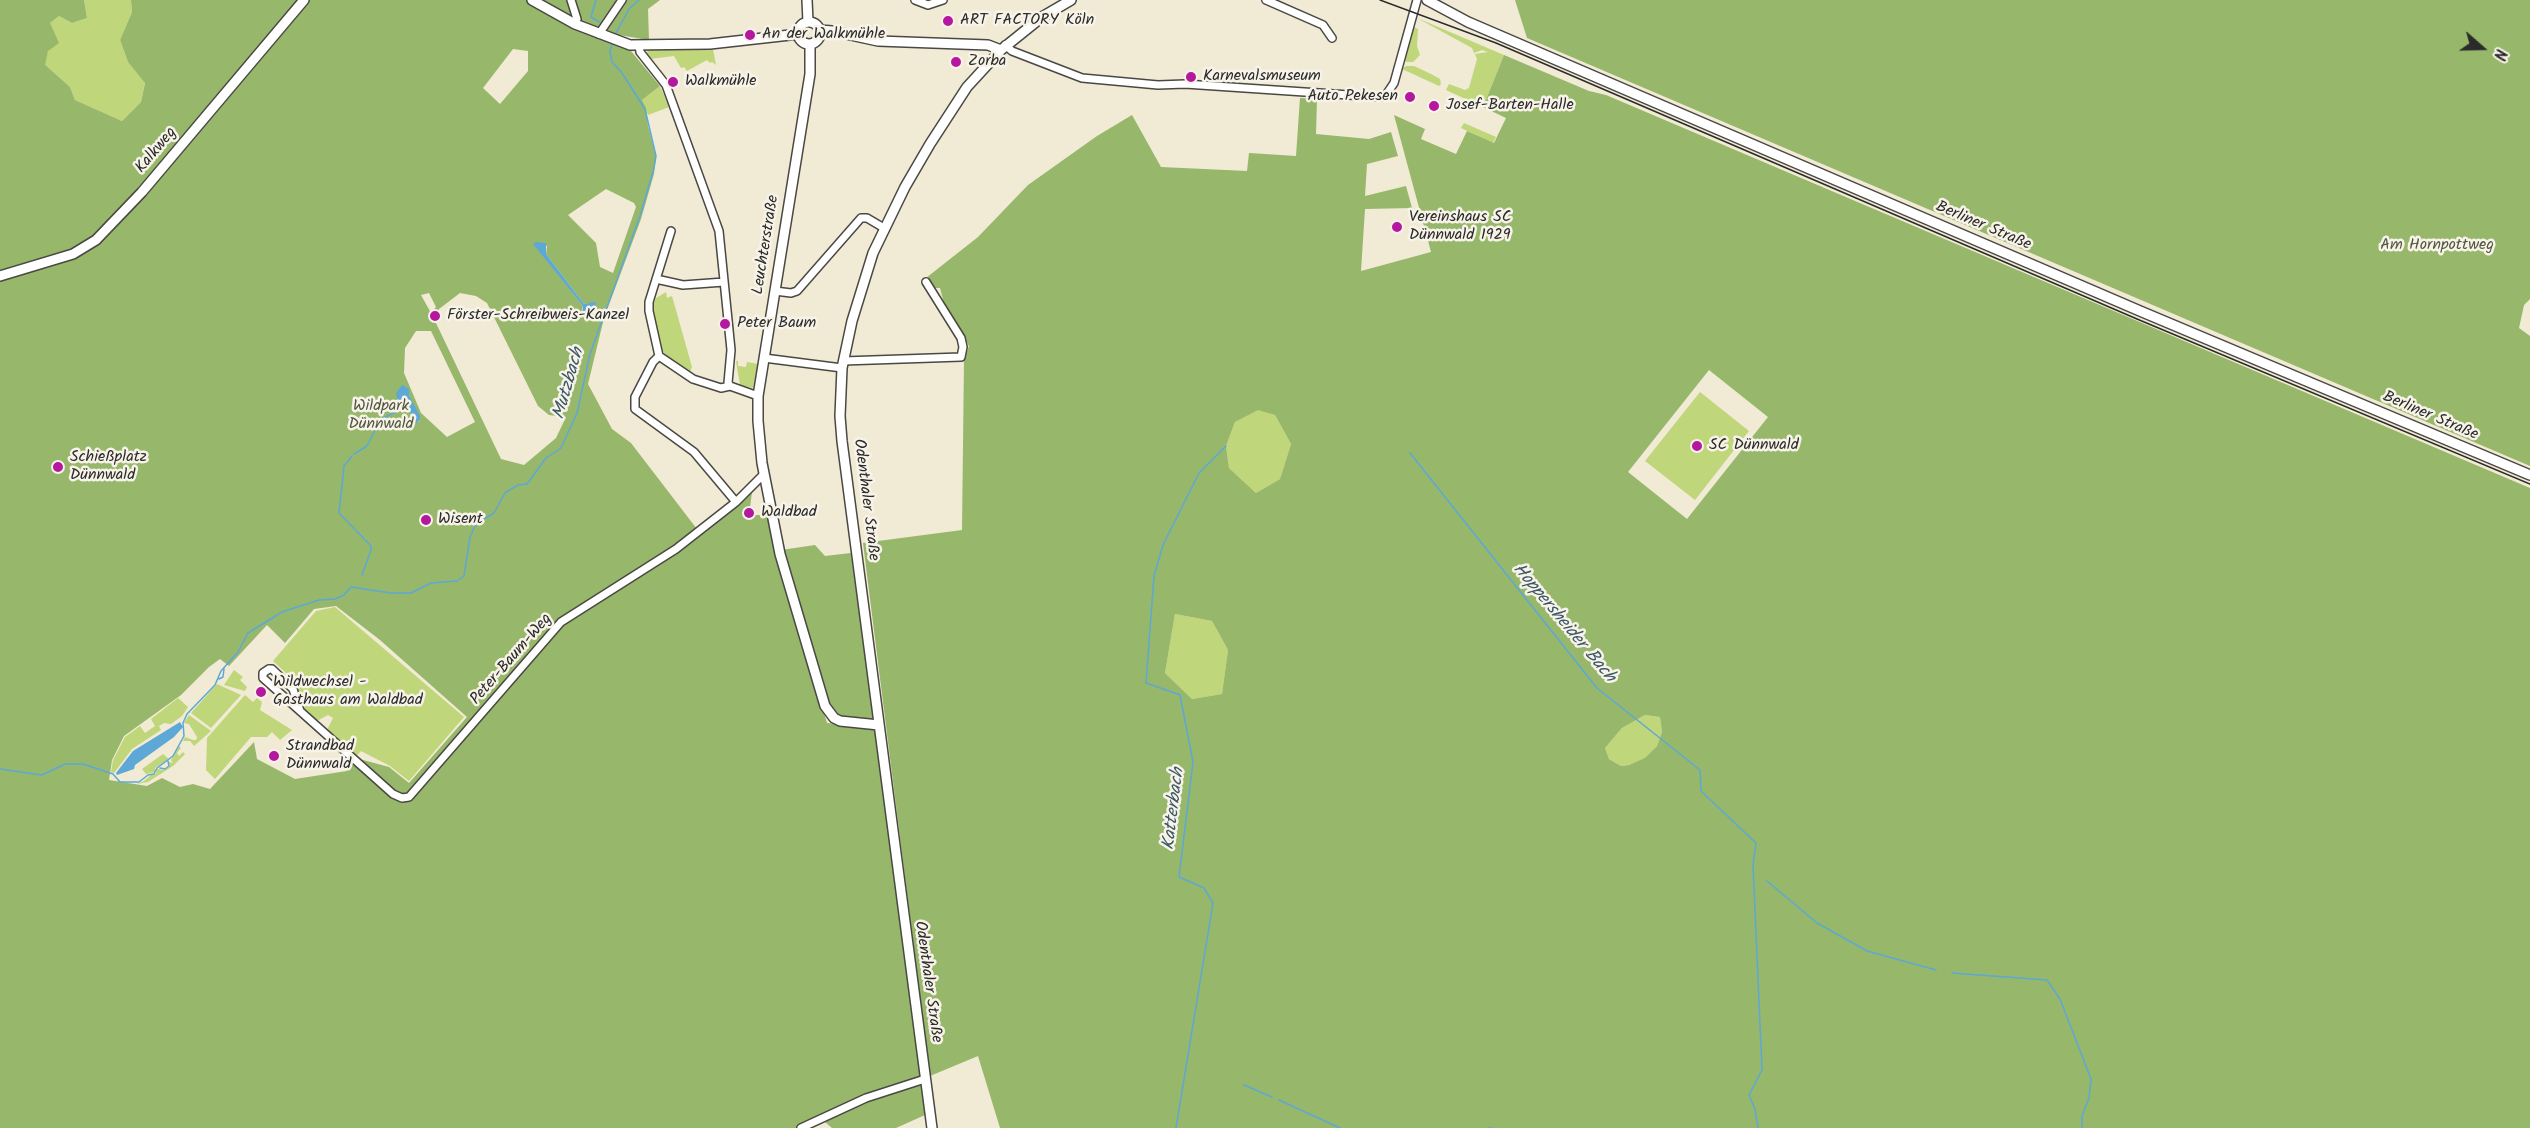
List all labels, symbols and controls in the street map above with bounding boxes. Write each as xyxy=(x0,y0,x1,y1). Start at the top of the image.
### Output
place label: ART FACTORY Köln xyxy=(960,11,1094,31)
marker: ART FACTORY Köln xyxy=(941,14,955,28)
north arrow xyxy=(2452,18,2512,78)
place label: An der Walkmühle xyxy=(762,25,885,45)
marker: An der Walkmühle xyxy=(743,28,757,42)
text: N xyxy=(2486,45,2513,63)
place label: Zorba xyxy=(968,52,1006,72)
marker: Zorba xyxy=(949,55,963,69)
place label: Karnevalsmuseum xyxy=(1203,67,1321,87)
marker: Karnevalsmuseum xyxy=(1184,70,1198,84)
place label: Walkmühle xyxy=(685,72,757,92)
marker: Walkmühle xyxy=(666,75,680,89)
place label: Auto Pekesen xyxy=(1308,87,1398,107)
marker: Auto Pekesen xyxy=(1403,90,1417,104)
place label: Josef-Barten-Halle xyxy=(1446,96,1574,116)
marker: Josef-Barten-Halle xyxy=(1427,99,1441,113)
street label: Kalkweg xyxy=(132,124,182,178)
street label: Leuchterstraße xyxy=(750,194,784,296)
street label: Berliner Straße xyxy=(1932,198,2034,256)
place label: Vereinshaus SC Dünnwald 1929 xyxy=(1409,208,1511,246)
marker: Vereinshaus SC Dünnwald 1929 xyxy=(1390,220,1404,234)
park label: Am Hornpottweg xyxy=(2380,236,2494,256)
place label: Förster-Schreibweis-Kanzel xyxy=(447,306,629,326)
marker: Förster-Schreibweis-Kanzel xyxy=(428,309,442,323)
place label: Peter Baum xyxy=(737,314,816,334)
marker: Peter Baum xyxy=(718,317,732,331)
water label: Mutzbach xyxy=(550,346,590,422)
street label: Berliner Straße xyxy=(2379,388,2481,446)
park label: Wildpark Dünnwald xyxy=(348,397,414,435)
place label: SC Dünnwald xyxy=(1709,436,1799,456)
street label: Odenthaler Straße xyxy=(848,438,882,562)
marker: SC Dünnwald xyxy=(1690,439,1704,453)
place label: Schießplatz Dünnwald xyxy=(70,448,147,486)
marker: Schießplatz Dünnwald xyxy=(51,460,65,474)
place label: Waldbad xyxy=(761,503,817,523)
marker: Waldbad xyxy=(742,506,756,520)
place label: Wisent xyxy=(438,510,483,530)
marker: Wisent xyxy=(419,513,433,527)
water label: Hoppersheider Bach xyxy=(1507,560,1619,688)
street label: Peter-Baum-Weg xyxy=(467,610,557,710)
place label: Wildwechsel - Gasthaus am Waldbad xyxy=(273,673,423,711)
marker: Wildwechsel - Gasthaus am Waldbad xyxy=(254,685,268,699)
place label: Strandbad Dünnwald xyxy=(286,737,354,775)
marker: Strandbad Dünnwald xyxy=(267,749,281,763)
water label: Katterbach xyxy=(1159,767,1191,851)
street label: Odenthaler Straße xyxy=(909,920,945,1044)

